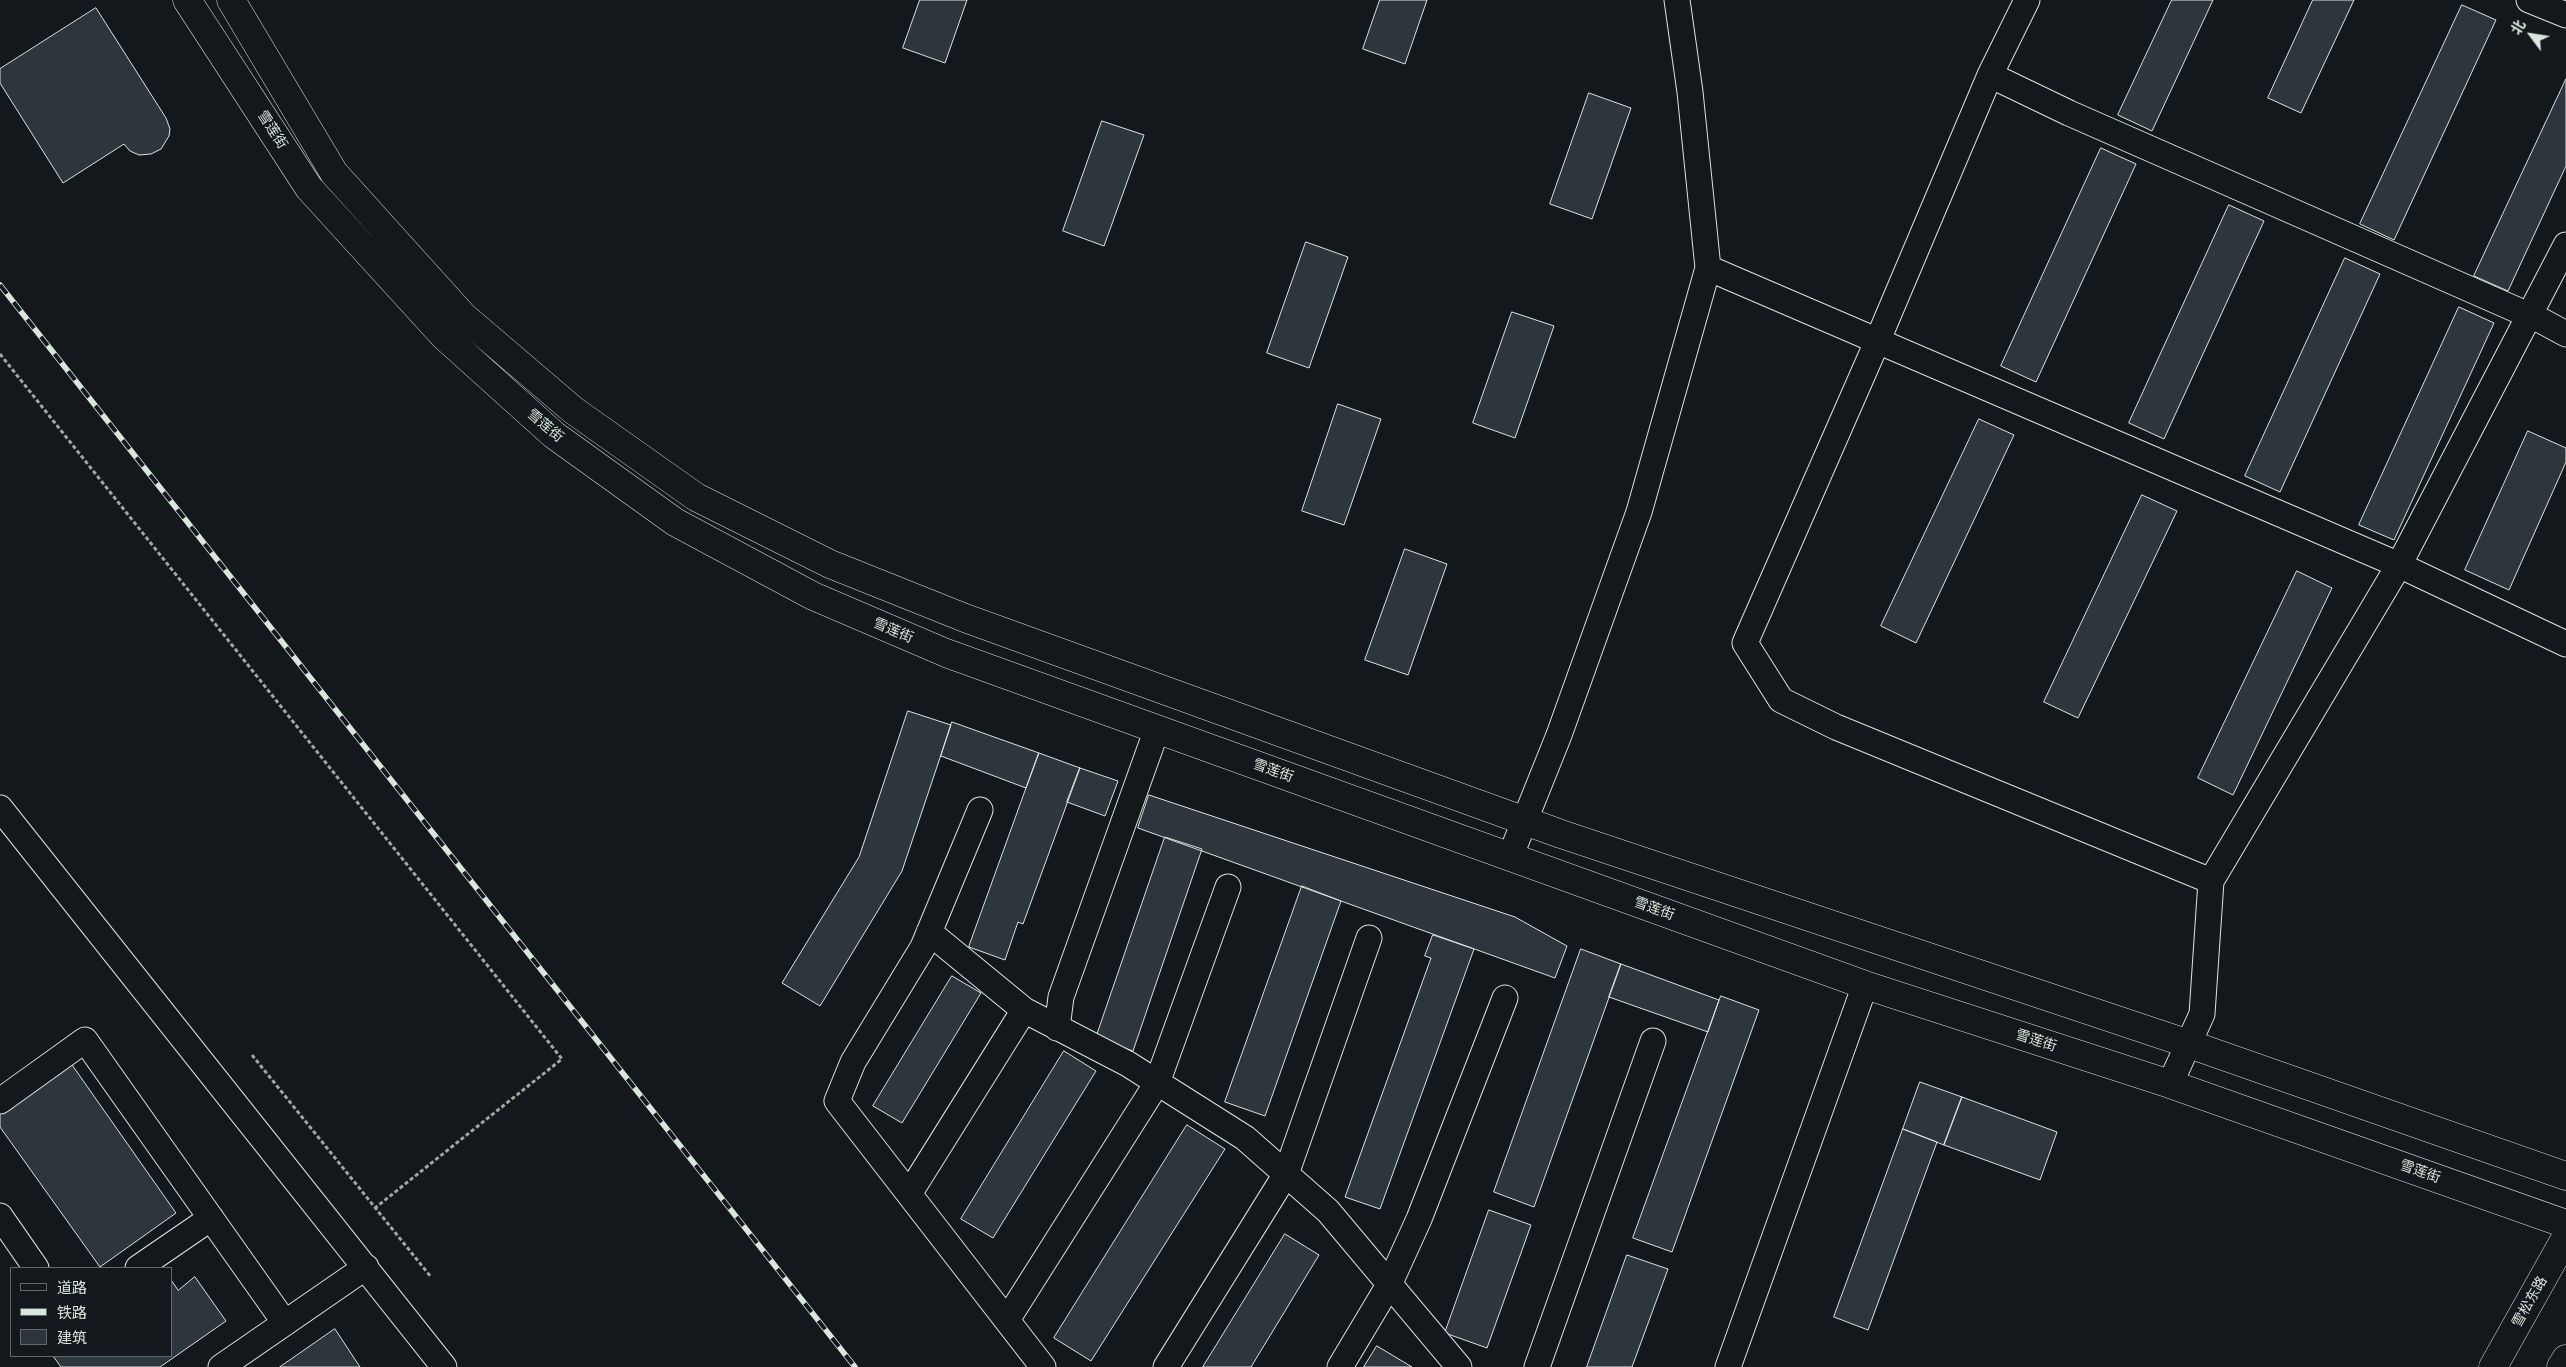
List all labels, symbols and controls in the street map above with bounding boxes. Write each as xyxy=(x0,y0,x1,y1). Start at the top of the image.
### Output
north arrow xyxy=(2506,10,2556,60)
text: 北 xyxy=(2508,17,2529,37)
street label: 雪莲街 xyxy=(254,108,290,152)
street label: 雪莲街 xyxy=(524,406,566,446)
street label: 雪莲街 xyxy=(870,615,916,647)
street label: 雪莲街 xyxy=(1250,756,1296,786)
street label: 雪莲街 xyxy=(1631,894,1677,924)
street label: 雪莲街 xyxy=(2013,1027,2059,1055)
street label: 雪莲街 xyxy=(2397,1157,2443,1187)
legend xyxy=(10,1267,172,1357)
street label: 雪松东路 xyxy=(2509,1273,2551,1331)
text: 道路 xyxy=(57,1279,87,1296)
text: 铁路 xyxy=(57,1304,87,1321)
text: 建筑 xyxy=(57,1329,87,1346)

